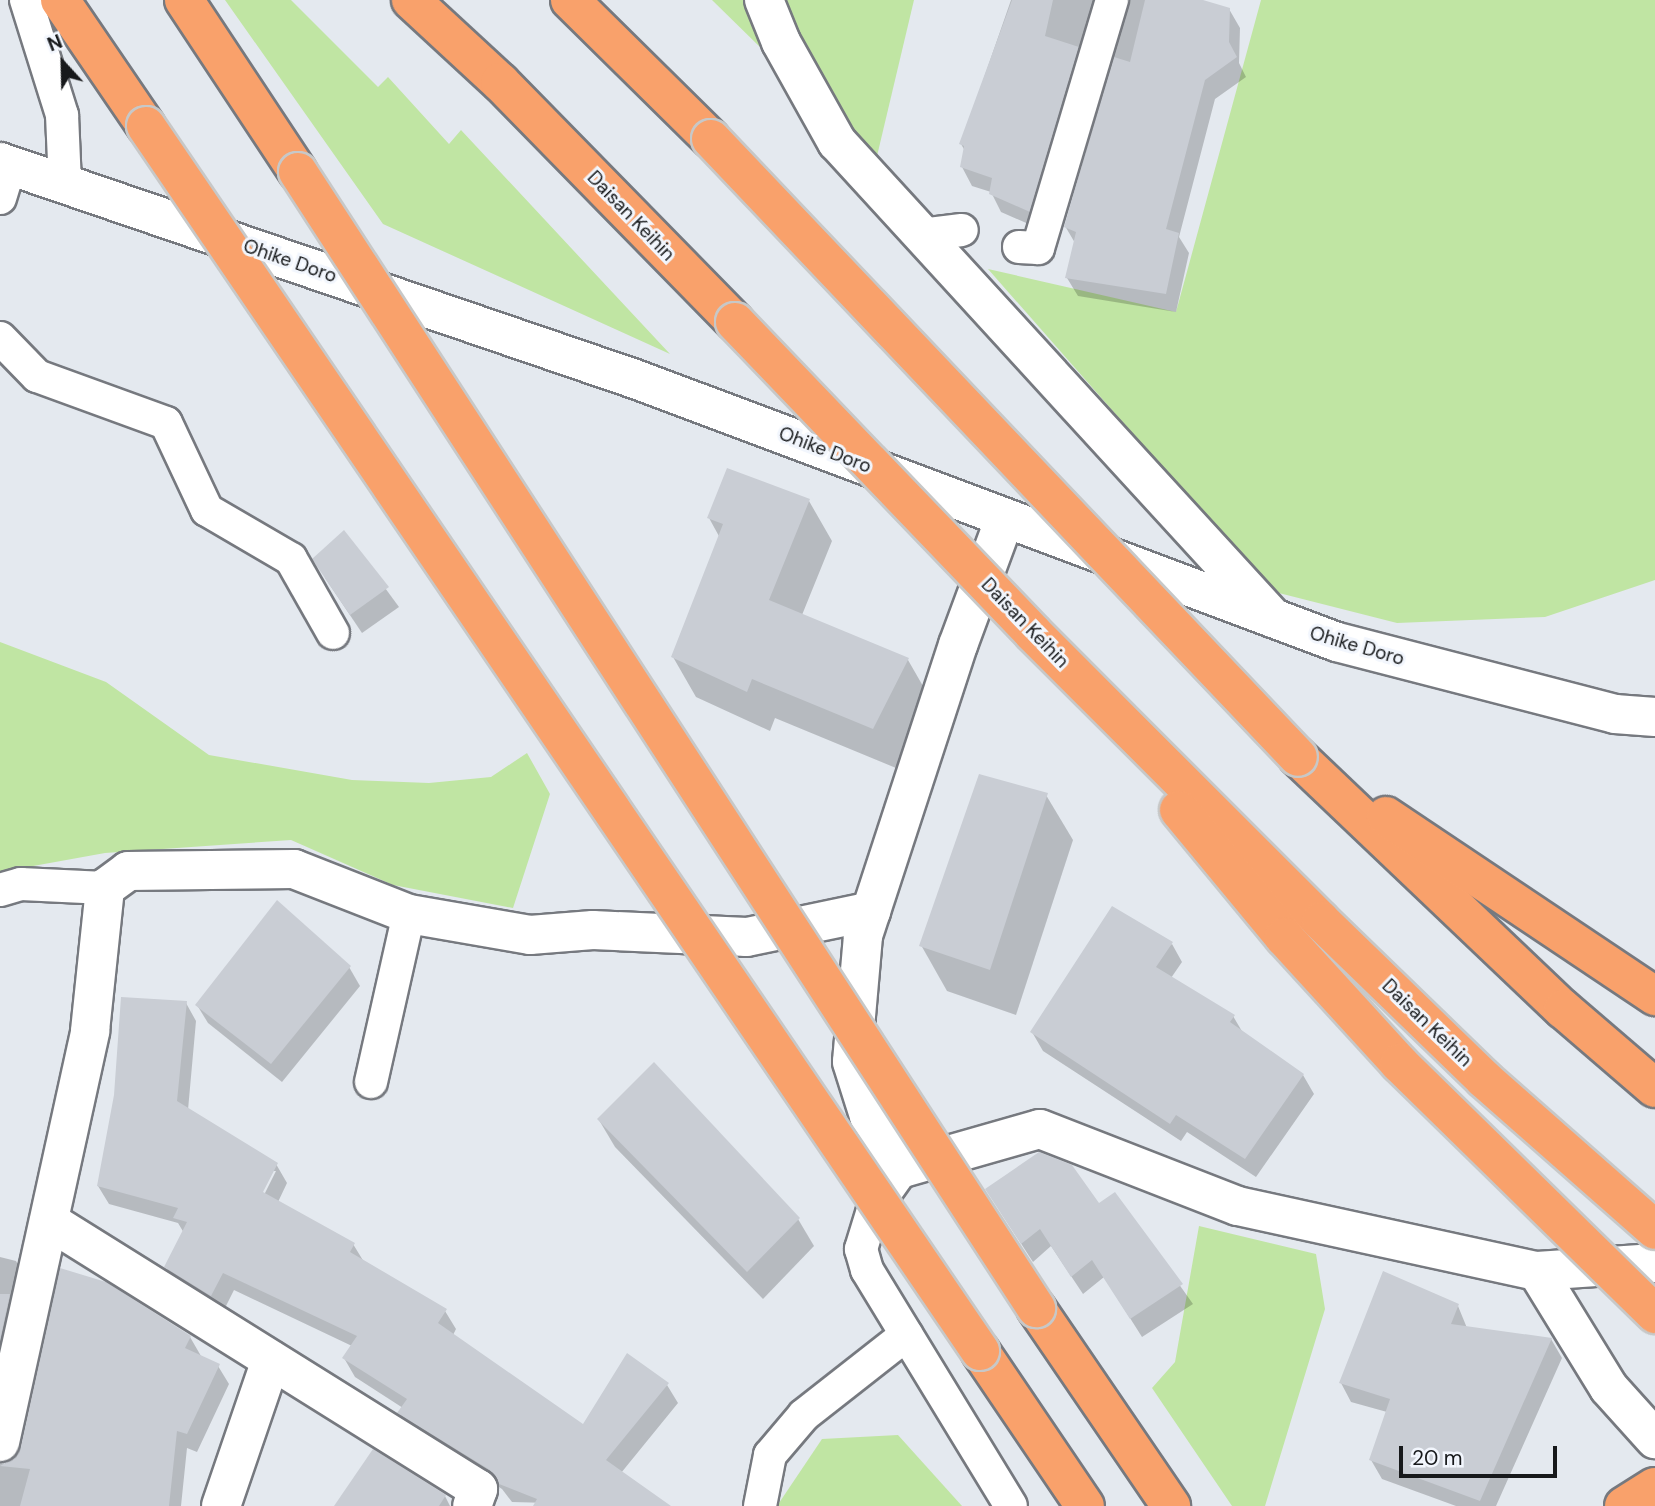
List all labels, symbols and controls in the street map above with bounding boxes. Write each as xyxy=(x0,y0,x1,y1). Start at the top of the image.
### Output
north arrow xyxy=(28,28,98,98)
text: N xyxy=(44,29,66,57)
street label: Daisan Keihin xyxy=(583,166,679,266)
street label: Ohike Doro xyxy=(240,234,340,288)
street label: Ohike Doro xyxy=(776,422,874,478)
street label: Daisan Keihin xyxy=(977,573,1073,673)
street label: Ohike Doro xyxy=(1307,622,1407,670)
street label: Daisan Keihin xyxy=(1377,975,1477,1071)
scale bar xyxy=(1403,1432,1560,1476)
text: 20 m xyxy=(1412,1444,1463,1472)

